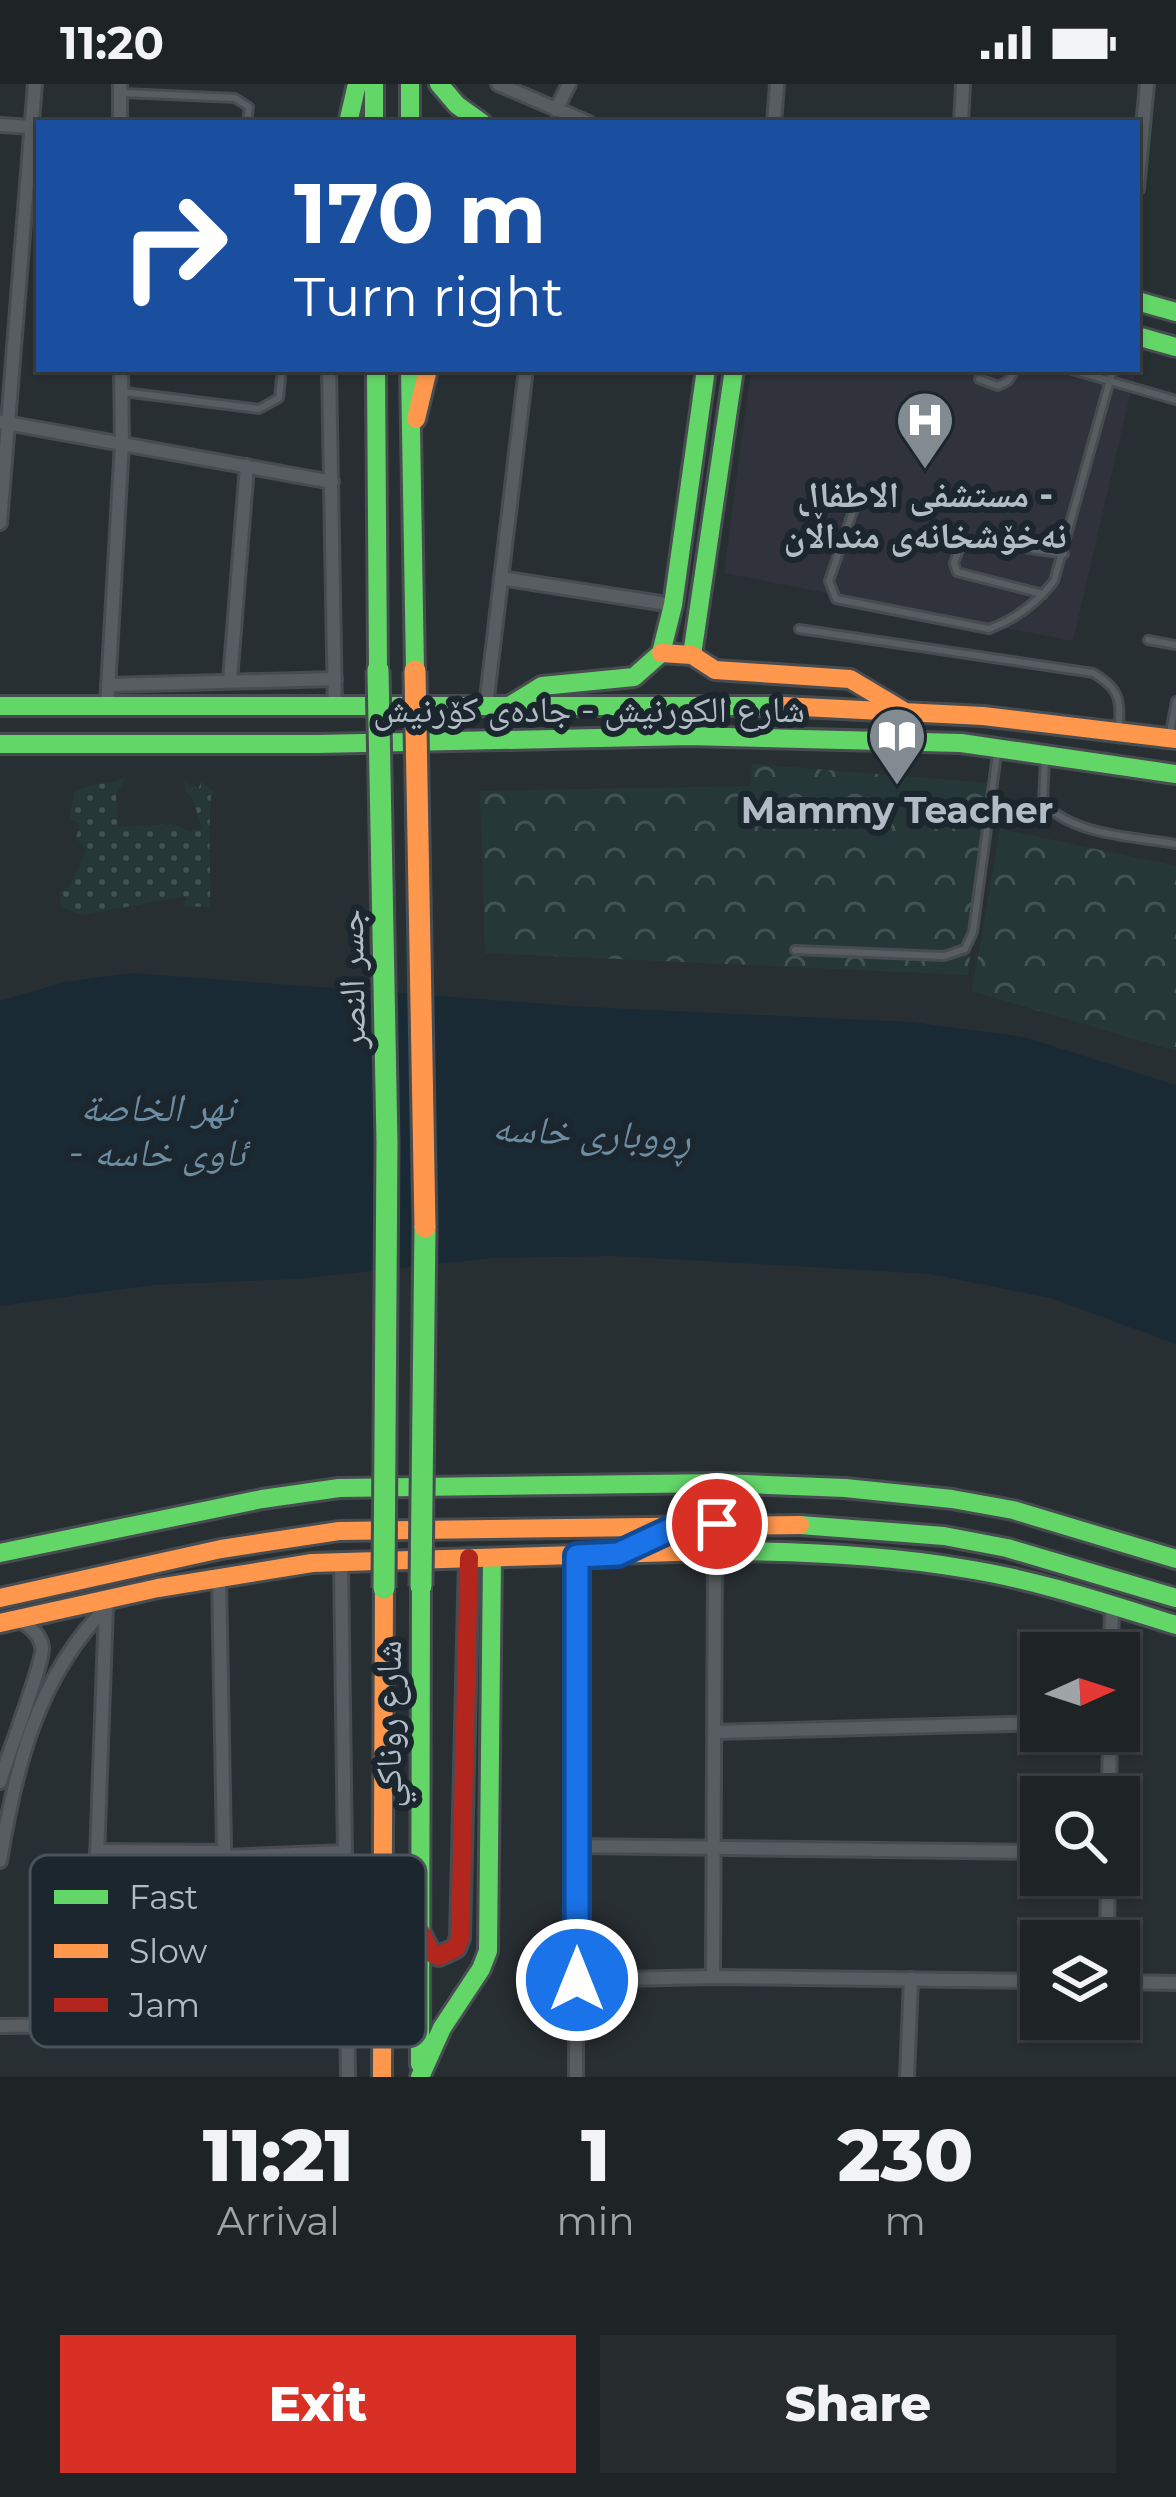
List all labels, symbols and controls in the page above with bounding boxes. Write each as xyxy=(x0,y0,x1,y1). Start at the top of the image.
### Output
text: 11:20 xyxy=(60,15,164,70)
text: 170 m xyxy=(294,162,546,264)
icon: right xyxy=(96,168,252,324)
text: Turn right xyxy=(294,264,564,330)
hospital icon: مستشفى الاطفال - نەخۆشخانەی منداڵان xyxy=(894,389,956,471)
place label: مستشفى الاطفال - نەخۆشخانەی منداڵان xyxy=(783,472,1067,557)
street label: شارع الكورنيش - جادەی کۆرنیش xyxy=(373,687,805,732)
library icon: Mammy Teacher xyxy=(866,705,928,787)
place label: Mammy Teacher xyxy=(741,788,1053,832)
street label: جسر النصر xyxy=(328,909,374,1050)
water label: نهر الخاصة - ئاوی خاسە xyxy=(69,1083,251,1177)
water label: ڕووباری خاسە xyxy=(491,1103,693,1167)
pin xyxy=(666,1473,768,1575)
icon: arrive xyxy=(684,1491,750,1557)
north arrow xyxy=(1020,1632,1140,1752)
map controls xyxy=(1020,1632,1140,2040)
street label: شارع روناكي xyxy=(366,1640,417,1808)
button: search xyxy=(1020,1776,1140,1896)
legend xyxy=(30,1855,426,2047)
text: Fast xyxy=(129,1877,198,1917)
position arrow xyxy=(514,1917,640,2043)
button: layers xyxy=(1020,1920,1140,2040)
text: Slow xyxy=(129,1931,207,1971)
text: Jam xyxy=(128,1985,200,2025)
text: 11:21 xyxy=(203,2111,354,2199)
text: 1 xyxy=(581,2111,610,2199)
text: 230 xyxy=(837,2111,973,2199)
text: Arrival xyxy=(217,2197,340,2245)
text: min xyxy=(556,2197,635,2245)
text: m xyxy=(885,2197,926,2245)
button: Exit xyxy=(60,2335,576,2473)
button: Share xyxy=(600,2335,1116,2473)

